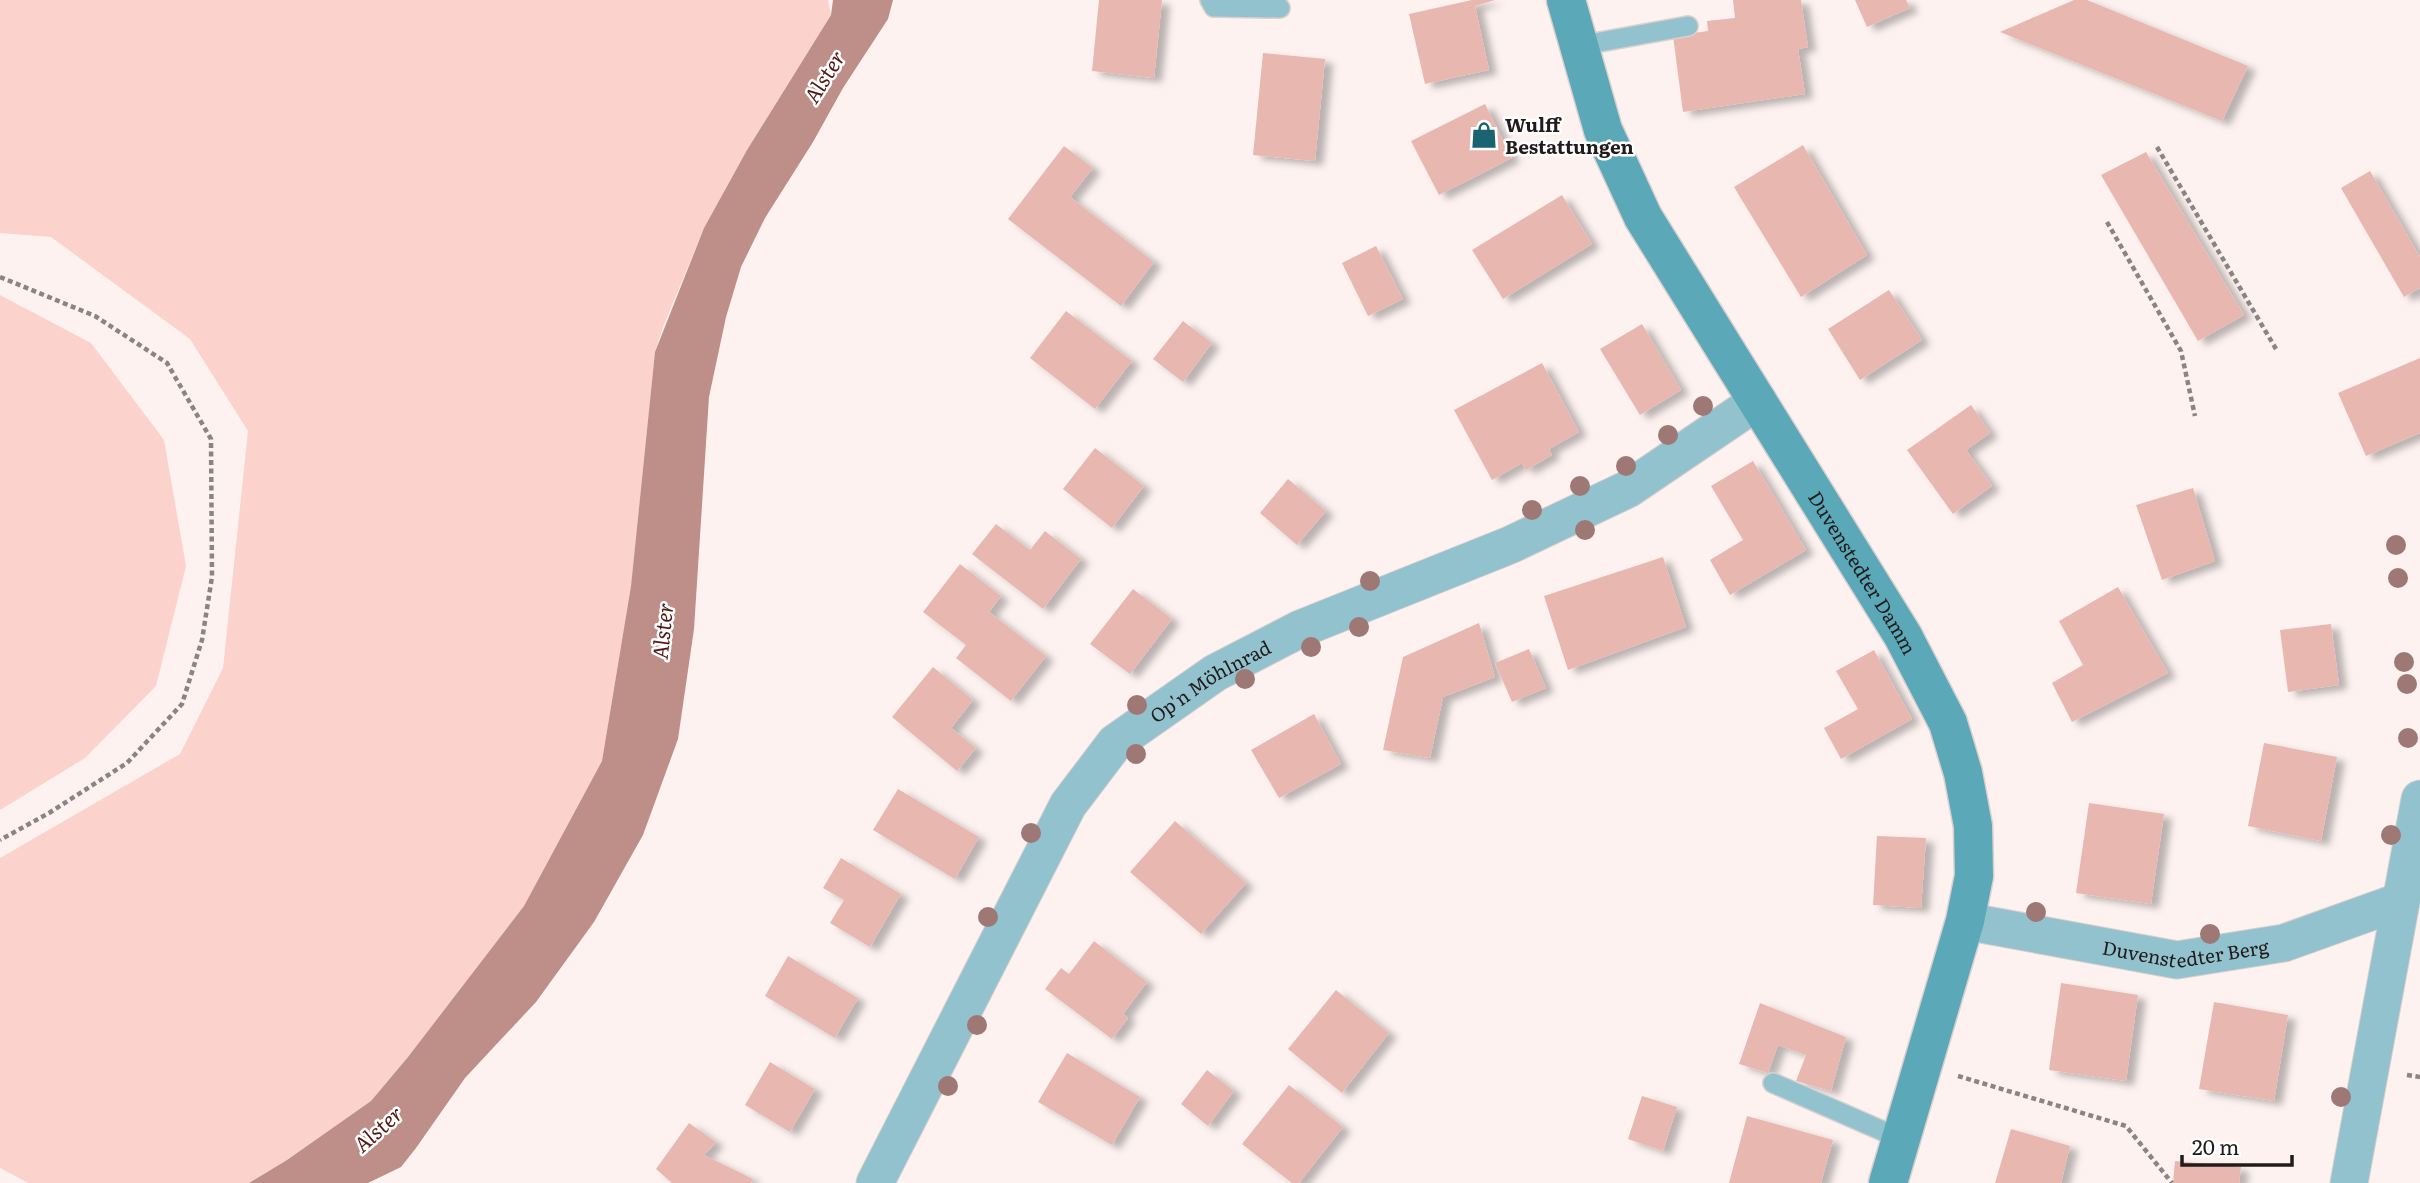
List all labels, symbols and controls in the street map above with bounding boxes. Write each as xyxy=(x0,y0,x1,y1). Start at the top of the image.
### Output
water label: Alster xyxy=(795,43,851,108)
place label: Wulff Bestattungen xyxy=(1505,110,1634,160)
shop icon: Wulff Bestattungen xyxy=(1469,120,1499,150)
street label: Duvenstedter Damm xyxy=(1802,485,1924,659)
water label: Alster xyxy=(643,601,679,661)
street label: Op'n Möhlnrad xyxy=(1144,632,1276,729)
street label: Duvenstedter Berg xyxy=(2100,932,2271,974)
water label: Alster xyxy=(345,1097,409,1159)
scale bar xyxy=(2182,1124,2292,1168)
text: 20 m xyxy=(2192,1130,2239,1161)

